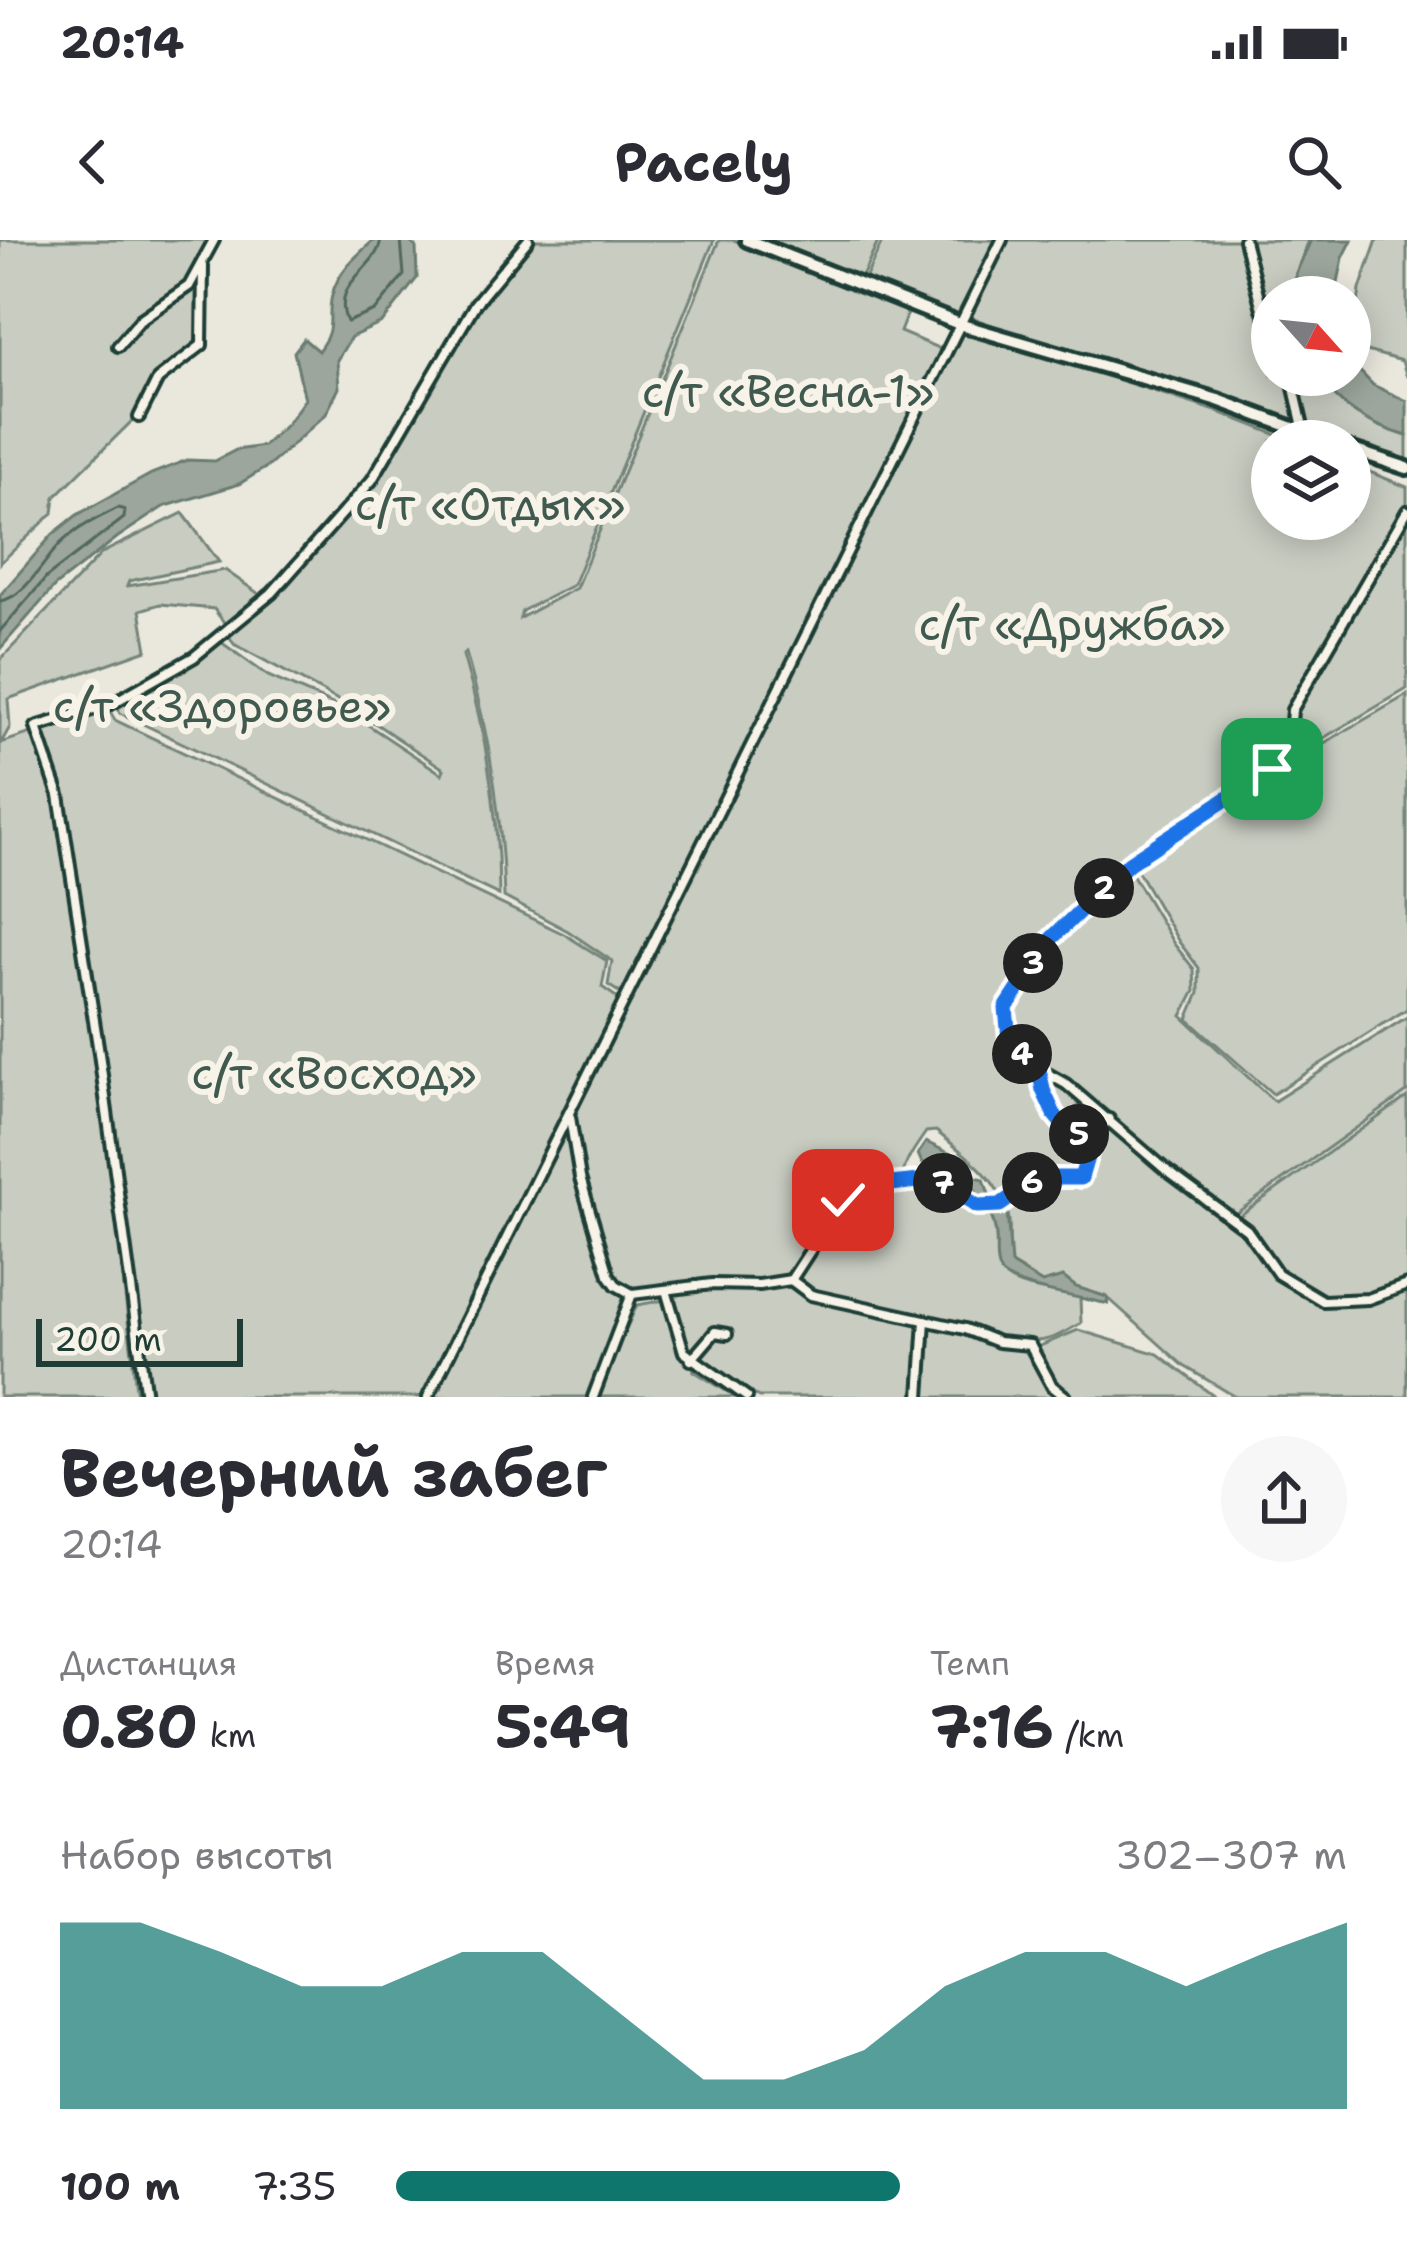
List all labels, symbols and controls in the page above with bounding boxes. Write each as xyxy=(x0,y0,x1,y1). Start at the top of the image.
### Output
text: 20:14 xyxy=(60,12,184,72)
text: Pacely xyxy=(614,126,793,198)
icon: back xyxy=(60,129,126,195)
icon: search xyxy=(1281,129,1347,195)
north arrow xyxy=(1251,276,1371,396)
map controls xyxy=(1251,276,1371,540)
park label: с/т «Весна-1» xyxy=(642,361,934,421)
button: layers xyxy=(1251,420,1371,540)
park label: с/т «Отдых» xyxy=(355,474,625,534)
park label: с/т «Дружба» xyxy=(919,594,1225,654)
park label: с/т «Здоровье» xyxy=(53,676,391,736)
pin xyxy=(1221,718,1323,820)
icon: arrive xyxy=(1239,736,1305,802)
pin: 2 xyxy=(1074,858,1134,918)
text: 2 xyxy=(1092,865,1116,910)
pin: 3 xyxy=(1003,933,1063,993)
text: 3 xyxy=(1021,940,1045,985)
pin: 4 xyxy=(992,1024,1052,1084)
text: 4 xyxy=(1010,1031,1034,1076)
park label: с/т «Восход» xyxy=(191,1043,477,1103)
pin: 5 xyxy=(1049,1104,1109,1164)
text: 5 xyxy=(1069,1111,1089,1156)
pin xyxy=(792,1149,894,1251)
pin: 6 xyxy=(1002,1152,1062,1212)
pin: 7 xyxy=(913,1153,973,1213)
text: 6 xyxy=(1020,1159,1044,1204)
text: 7 xyxy=(931,1160,955,1205)
icon: check xyxy=(810,1167,876,1233)
scale bar xyxy=(36,1313,243,1366)
text: 200 m xyxy=(54,1317,162,1362)
text: Вечерний забег xyxy=(60,1429,607,1517)
button: share xyxy=(1221,1436,1347,1562)
text: 20:14 xyxy=(60,1518,162,1570)
text: Дистанция xyxy=(60,1641,237,1686)
text: Время xyxy=(495,1641,596,1686)
text: Темп xyxy=(930,1641,1010,1686)
text: 0.80 xyxy=(60,1686,198,1766)
text: 5:49 xyxy=(495,1686,631,1766)
text: 7:16 xyxy=(930,1686,1054,1766)
text: km xyxy=(198,1713,256,1758)
text: /km xyxy=(1054,1713,1124,1758)
text: Набор высоты xyxy=(60,1829,334,1881)
text: 302–307 m xyxy=(1115,1829,1347,1881)
text: 100 m xyxy=(60,2160,180,2212)
text: 7:35 xyxy=(252,2160,337,2212)

